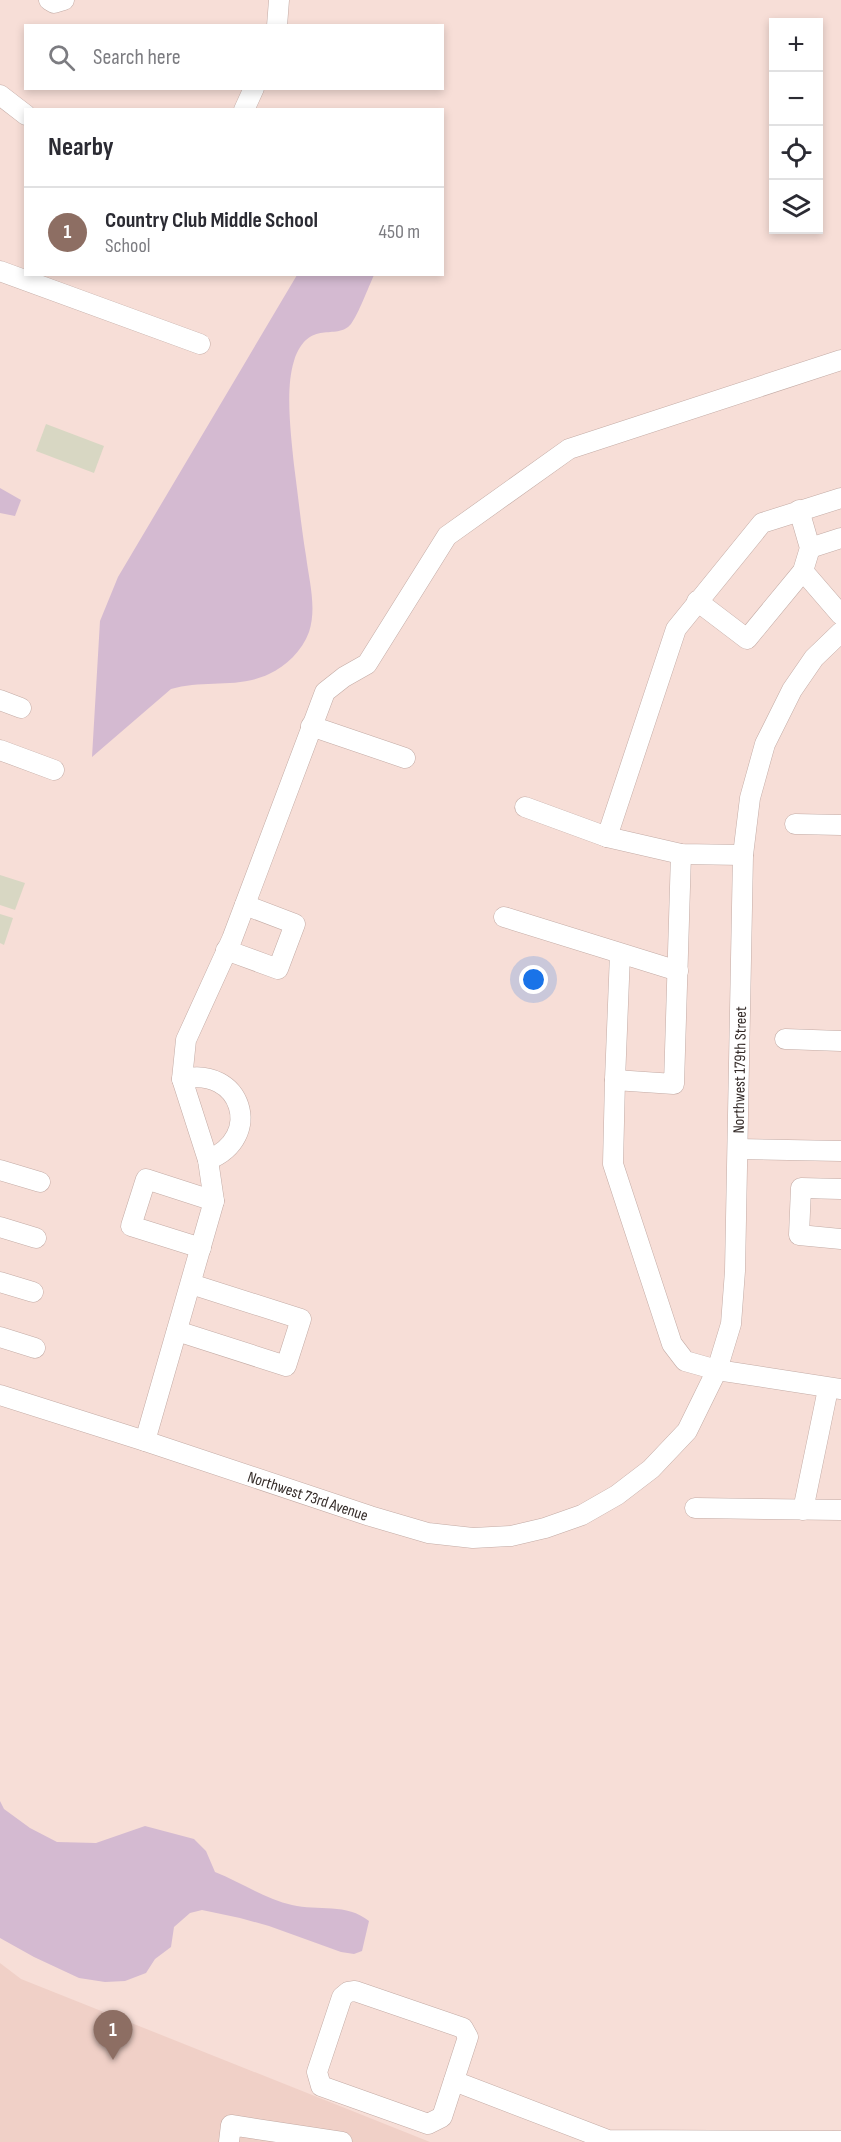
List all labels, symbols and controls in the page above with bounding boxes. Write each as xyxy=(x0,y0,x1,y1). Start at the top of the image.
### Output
map controls xyxy=(769,18,823,234)
button: + xyxy=(769,18,823,72)
search box xyxy=(24,24,444,90)
icon: search xyxy=(45,41,78,74)
text: Search here xyxy=(93,44,180,71)
button: − xyxy=(769,72,823,126)
button: locate xyxy=(769,126,823,180)
text: Nearby xyxy=(48,132,114,163)
button: layers xyxy=(769,180,823,234)
text: Country Club Middle School xyxy=(105,207,318,234)
text: 1 xyxy=(64,220,71,244)
text: 450 m xyxy=(379,220,420,244)
text: School xyxy=(105,234,150,258)
your location xyxy=(519,965,548,994)
street label: Northwest 179th Street xyxy=(730,1006,751,1134)
street label: Northwest 73rd Avenue xyxy=(245,1468,370,1526)
pin: 1 xyxy=(94,2010,132,2060)

